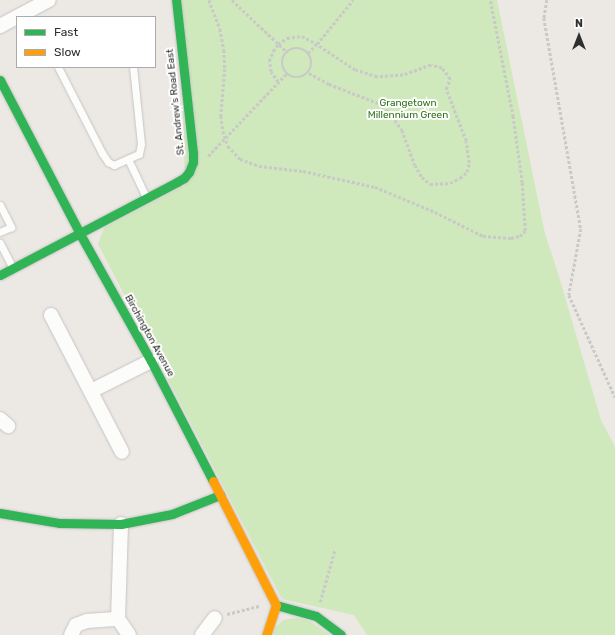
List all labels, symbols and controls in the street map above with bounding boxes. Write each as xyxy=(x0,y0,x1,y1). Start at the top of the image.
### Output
legend xyxy=(16,16,156,68)
north arrow xyxy=(559,16,599,56)
text: N xyxy=(575,17,583,30)
text: Fast xyxy=(54,25,78,39)
text: Slow xyxy=(54,45,81,59)
street label: St. Andrew's Road East xyxy=(164,48,188,156)
park label: Grangetown Millennium Green xyxy=(368,97,448,120)
street label: Birchington Avenue xyxy=(121,293,177,379)

